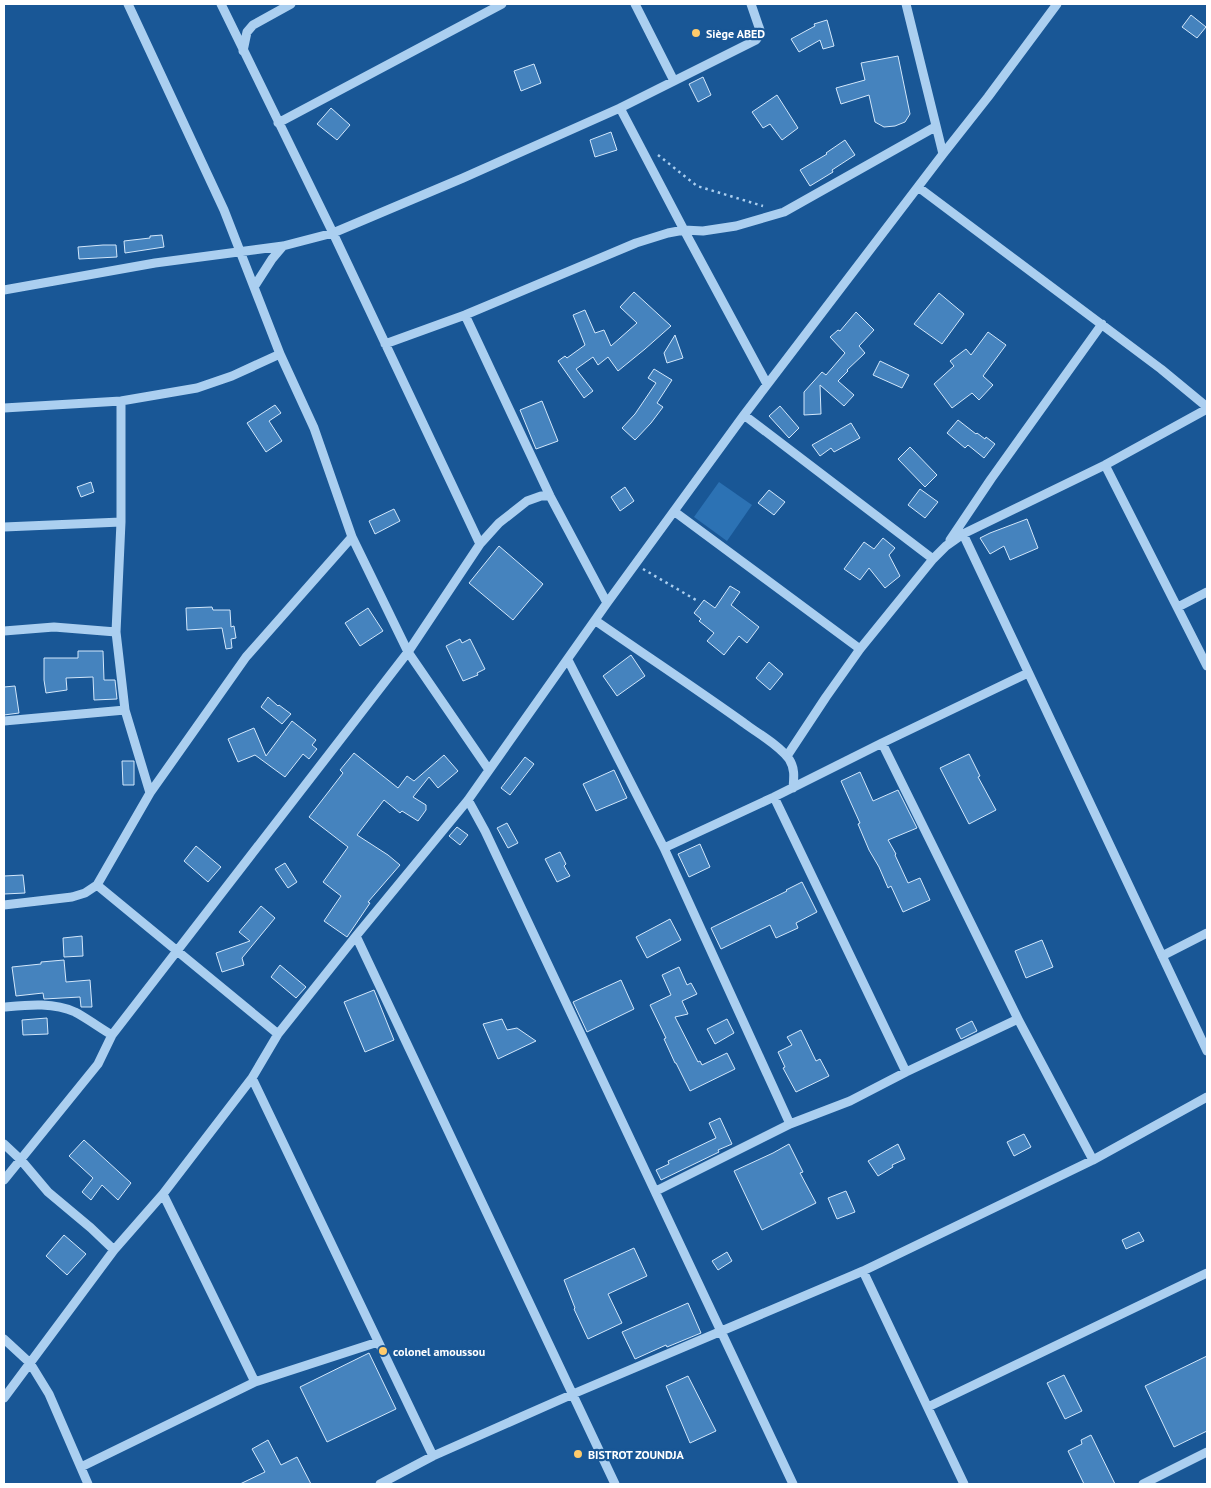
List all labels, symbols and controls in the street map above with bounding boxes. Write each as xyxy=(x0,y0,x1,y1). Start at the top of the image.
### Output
place label: Siège ABED xyxy=(706,26,765,41)
marker: Siège ABED xyxy=(690,27,702,39)
place label: colonel amoussou xyxy=(393,1344,485,1359)
marker: colonel amoussou xyxy=(377,1345,389,1357)
place label: BISTROT ZOUNDJA xyxy=(588,1447,684,1462)
marker: BISTROT ZOUNDJA xyxy=(572,1448,584,1460)

